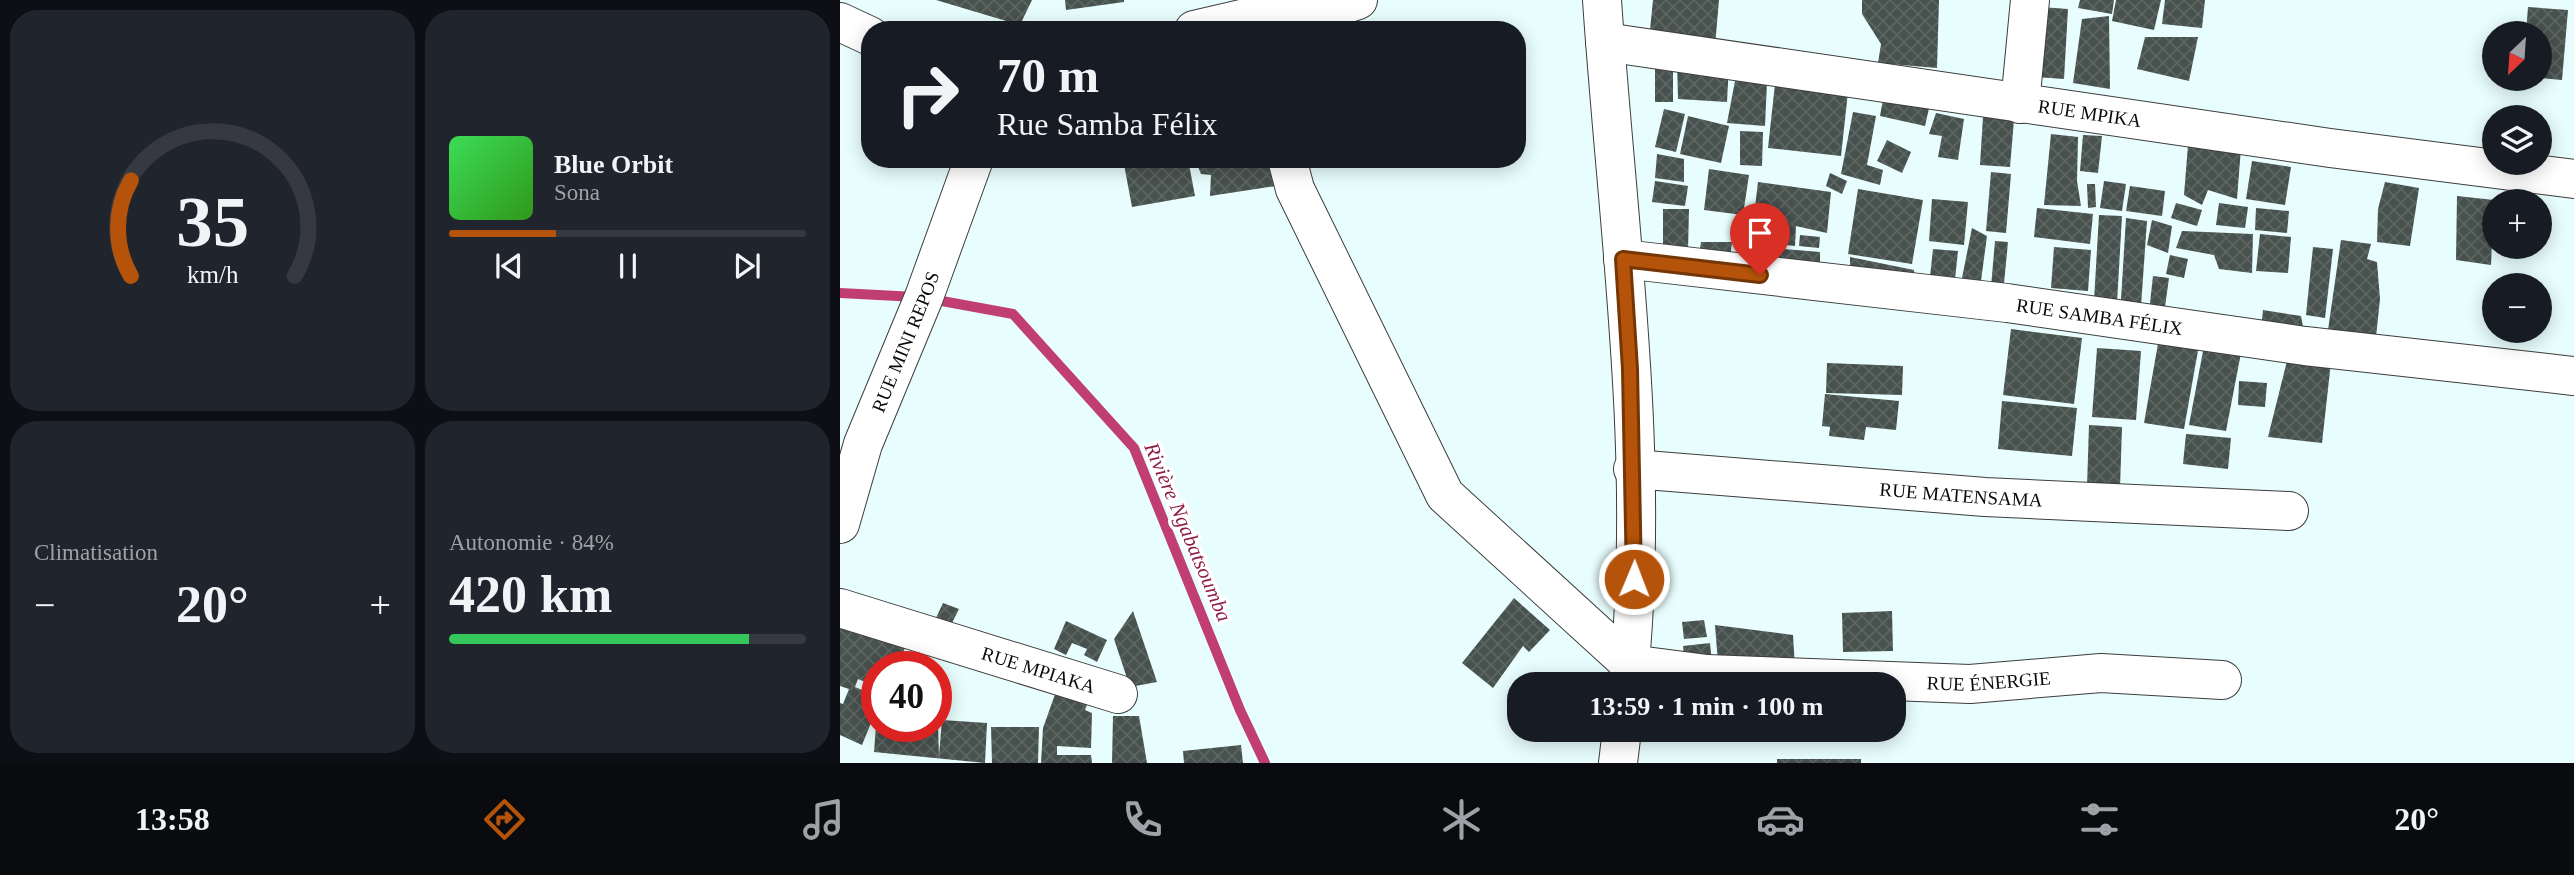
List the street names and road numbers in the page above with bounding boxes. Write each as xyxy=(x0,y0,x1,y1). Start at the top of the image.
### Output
street label: RUE MPIKA xyxy=(2037,95,2143,131)
street label: RUE MINI REPOS xyxy=(867,268,943,415)
street label: RUE SAMBA FÉLIX xyxy=(2015,294,2184,339)
street label: RUE MATENSAMA xyxy=(1879,478,2043,510)
street label: RUE MPIAKA xyxy=(979,642,1098,697)
street label: RUE ÉNERGIE xyxy=(1926,667,2051,695)

